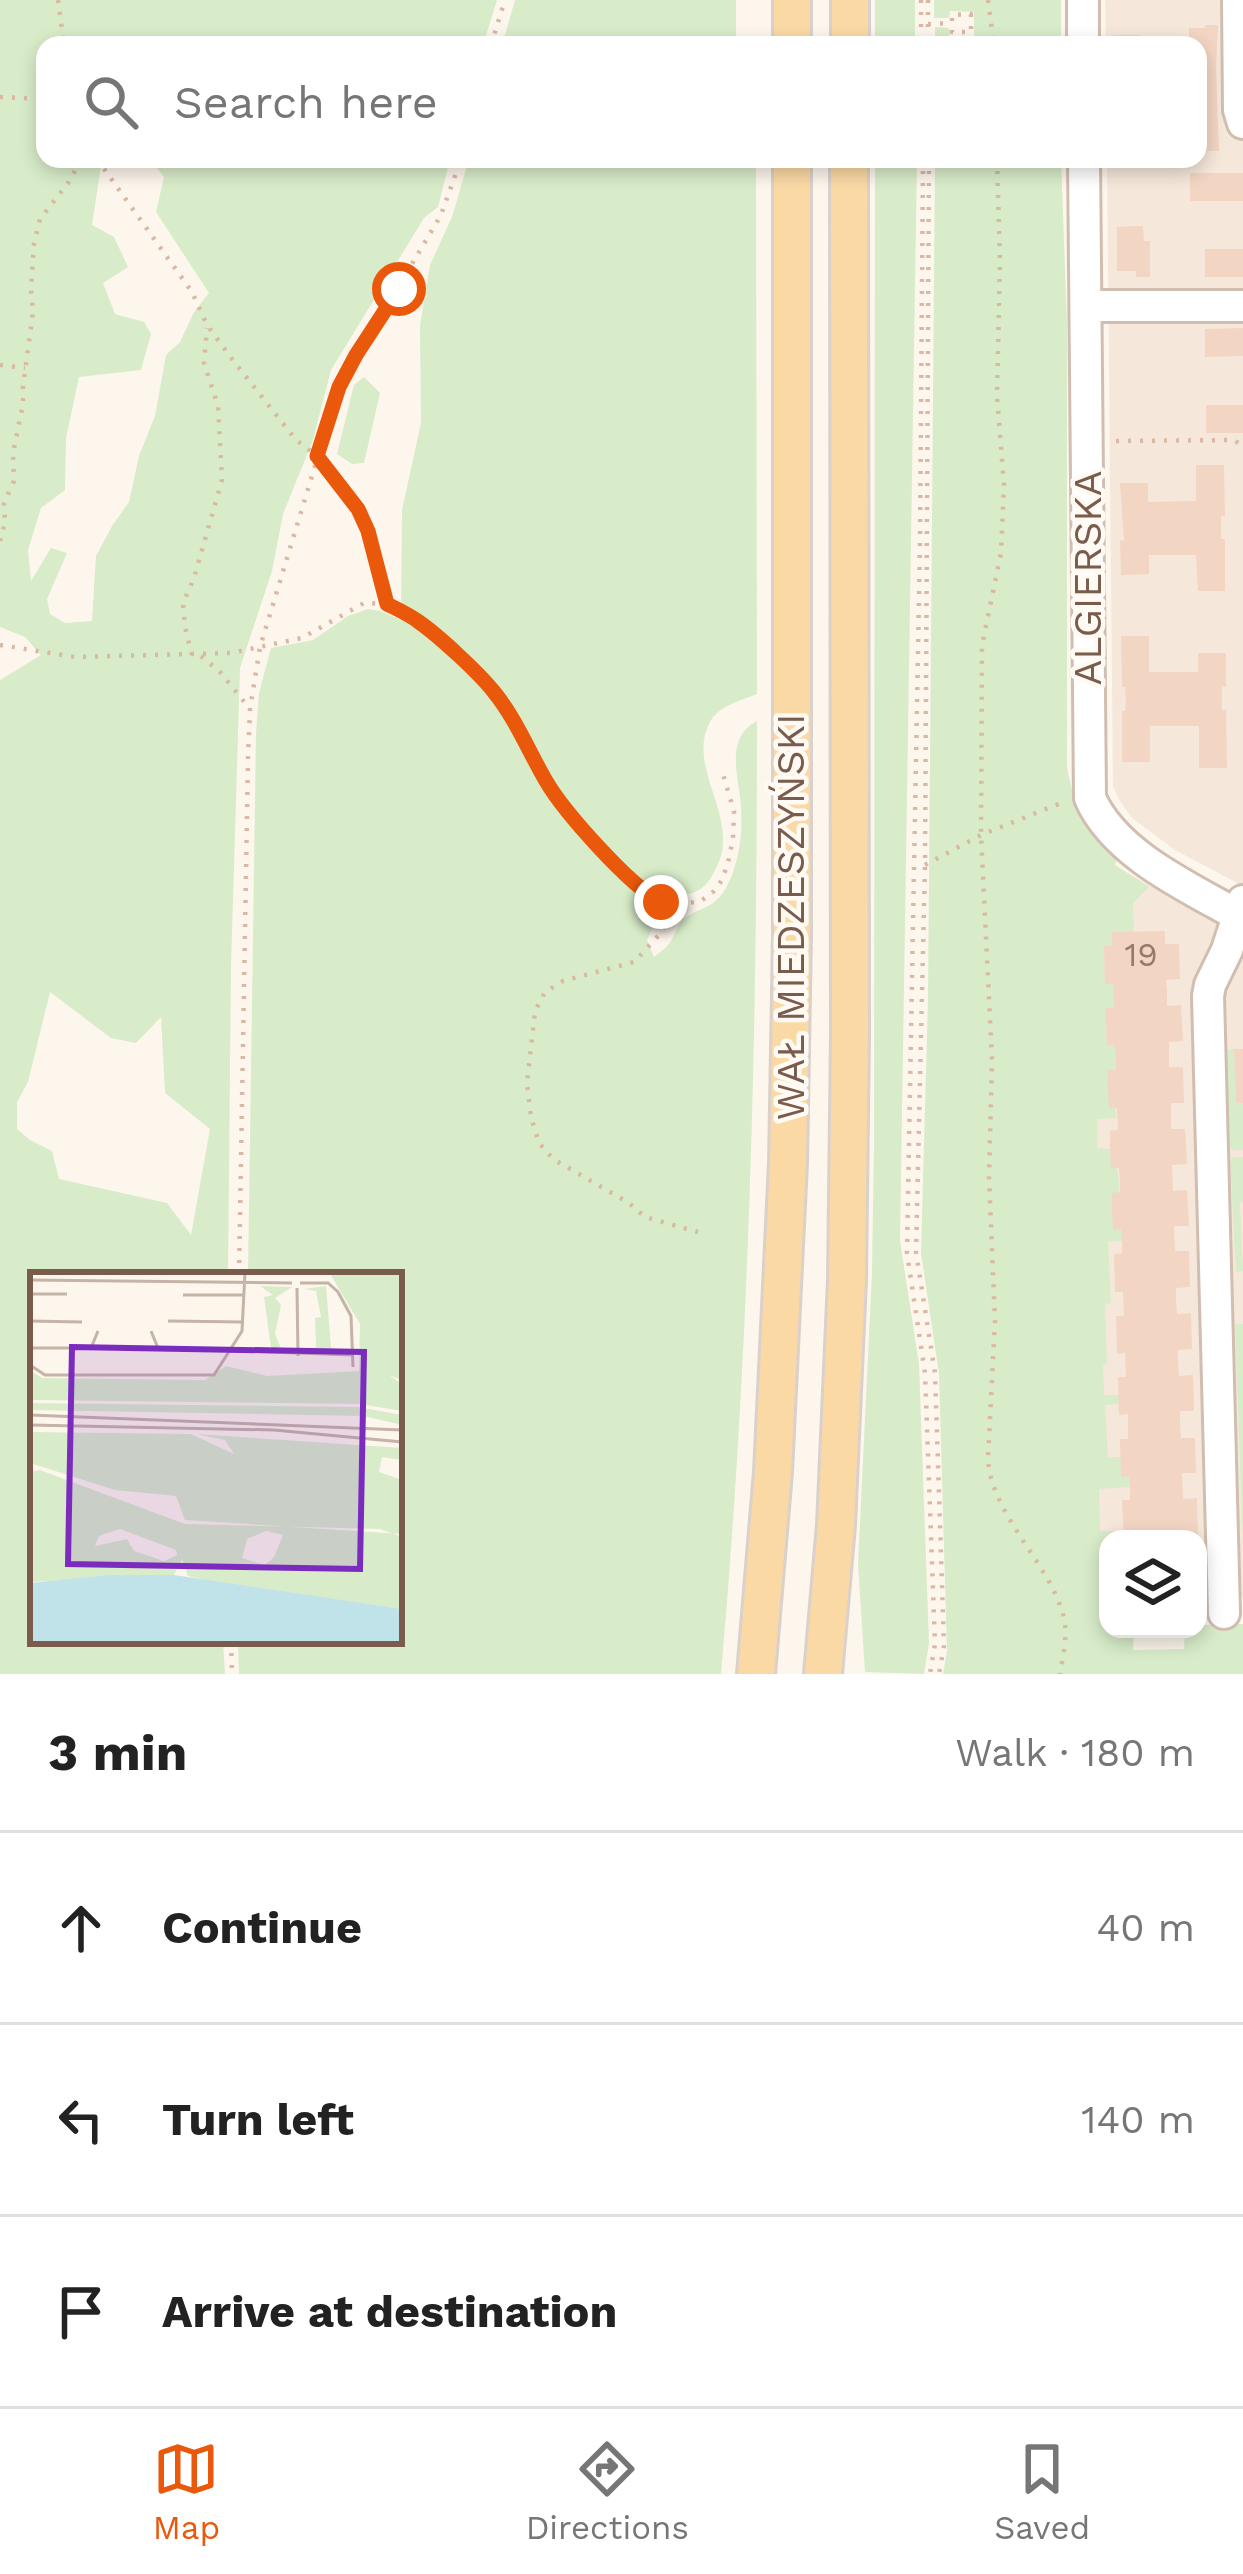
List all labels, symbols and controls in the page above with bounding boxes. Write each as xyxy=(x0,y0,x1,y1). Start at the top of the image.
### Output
search box xyxy=(36,36,1207,168)
icon: search xyxy=(78,69,144,135)
text: Search here xyxy=(174,76,438,129)
route start xyxy=(372,262,426,316)
street label: ALGIERSKA xyxy=(1065,470,1110,686)
street label: WAŁ MIEDZESZYŃSKI xyxy=(768,713,813,1121)
route end xyxy=(634,875,688,929)
house number: 19 xyxy=(1124,935,1158,974)
inset map xyxy=(30,1272,402,1644)
map controls xyxy=(1099,1530,1207,1638)
button: layers xyxy=(1099,1530,1207,1638)
text: 3 min xyxy=(48,1723,187,1782)
text: Walk · 180 m xyxy=(955,1730,1195,1775)
icon: ahead xyxy=(48,1895,114,1961)
text: Continue xyxy=(162,1901,362,1954)
text: 40 m xyxy=(1096,1905,1195,1950)
icon: left xyxy=(48,2087,114,2153)
text: Turn left xyxy=(162,2093,354,2146)
text: 140 m xyxy=(1081,2097,1195,2142)
icon: arrive xyxy=(48,2279,114,2345)
text: Arrive at destination xyxy=(162,2285,617,2338)
tab: Map xyxy=(153,2436,220,2547)
tab: Directions xyxy=(526,2436,689,2547)
tab: Saved xyxy=(994,2436,1090,2547)

